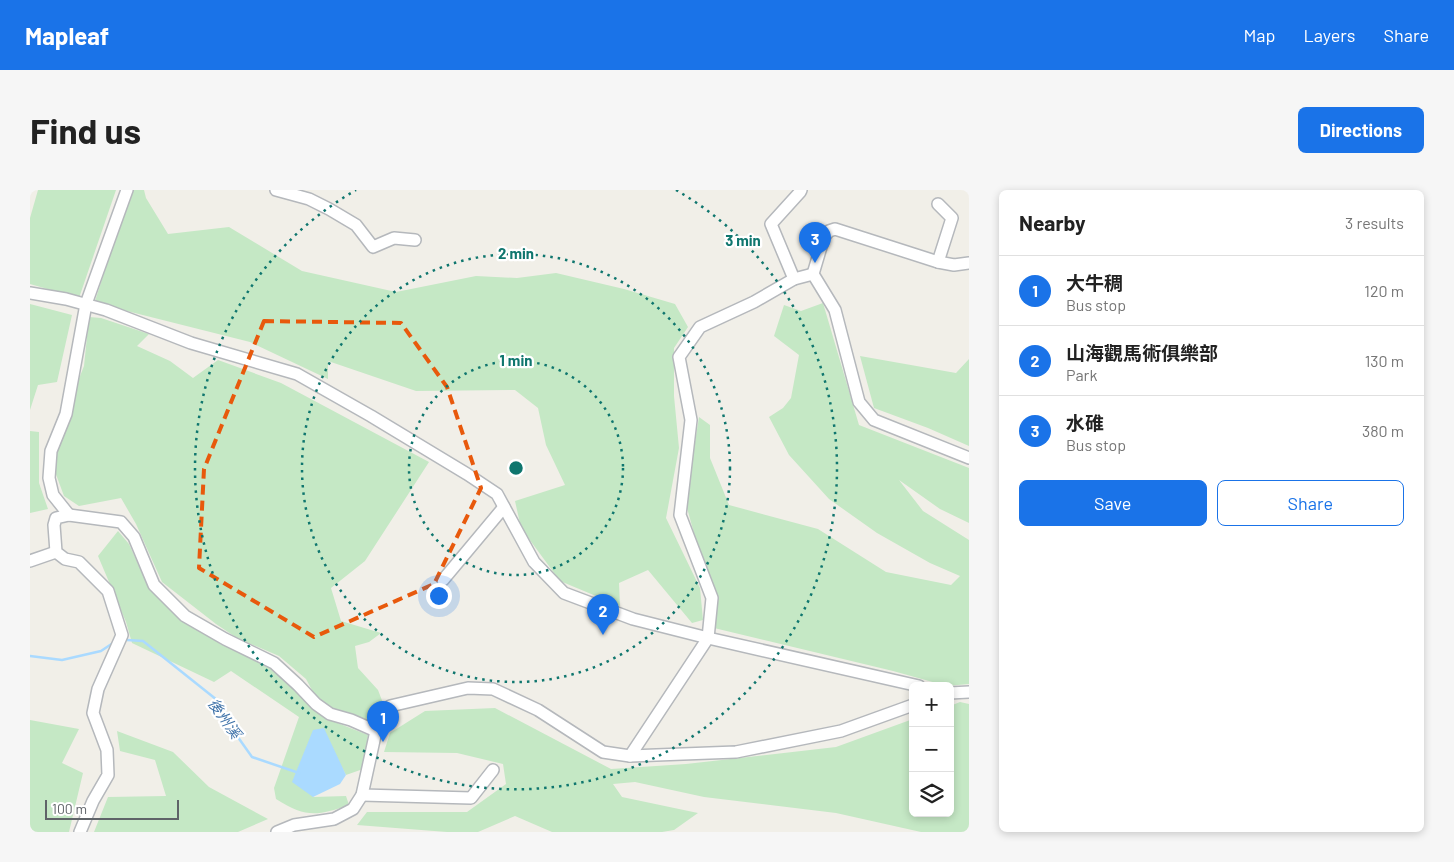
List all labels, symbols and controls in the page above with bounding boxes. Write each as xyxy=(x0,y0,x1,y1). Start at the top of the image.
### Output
text: Mapleaf xyxy=(25,21,109,50)
text: Map xyxy=(1243,24,1275,46)
text: Layers xyxy=(1303,24,1356,46)
text: Share xyxy=(1384,24,1429,46)
button: Directions xyxy=(1298,107,1424,153)
text: Find us xyxy=(30,109,141,151)
text: Nearby xyxy=(1019,210,1085,235)
text: 3 results xyxy=(1345,213,1404,232)
pin: 3 xyxy=(799,222,831,263)
text: 3 min xyxy=(725,231,761,249)
text: 2 min xyxy=(498,244,534,262)
text: 大牛稠 xyxy=(1066,271,1123,294)
text: 1 xyxy=(1032,281,1038,300)
text: 120 m xyxy=(1364,281,1404,300)
text: Bus stop xyxy=(1066,295,1126,314)
text: 山海觀馬術俱樂部 xyxy=(1066,341,1218,364)
text: 1 min xyxy=(500,351,532,369)
text: 2 xyxy=(1031,351,1039,370)
text: 130 m xyxy=(1365,351,1404,370)
text: Park xyxy=(1066,365,1097,384)
text: 水碓 xyxy=(1066,411,1104,434)
text: 3 xyxy=(1031,421,1039,440)
text: 380 m xyxy=(1362,421,1404,440)
text: Bus stop xyxy=(1066,435,1126,454)
centre of rings xyxy=(507,459,525,477)
button: Save xyxy=(1019,480,1207,526)
button: Share xyxy=(1217,480,1404,526)
your location xyxy=(426,583,452,609)
pin: 2 xyxy=(587,594,619,635)
map controls xyxy=(909,682,954,817)
button: + xyxy=(909,682,954,727)
water label: 後州溪 xyxy=(205,694,246,743)
pin: 1 xyxy=(367,701,399,742)
button: − xyxy=(909,727,954,772)
button: layers xyxy=(909,772,954,817)
scale bar xyxy=(45,797,179,820)
text: 100 m xyxy=(52,800,87,817)

